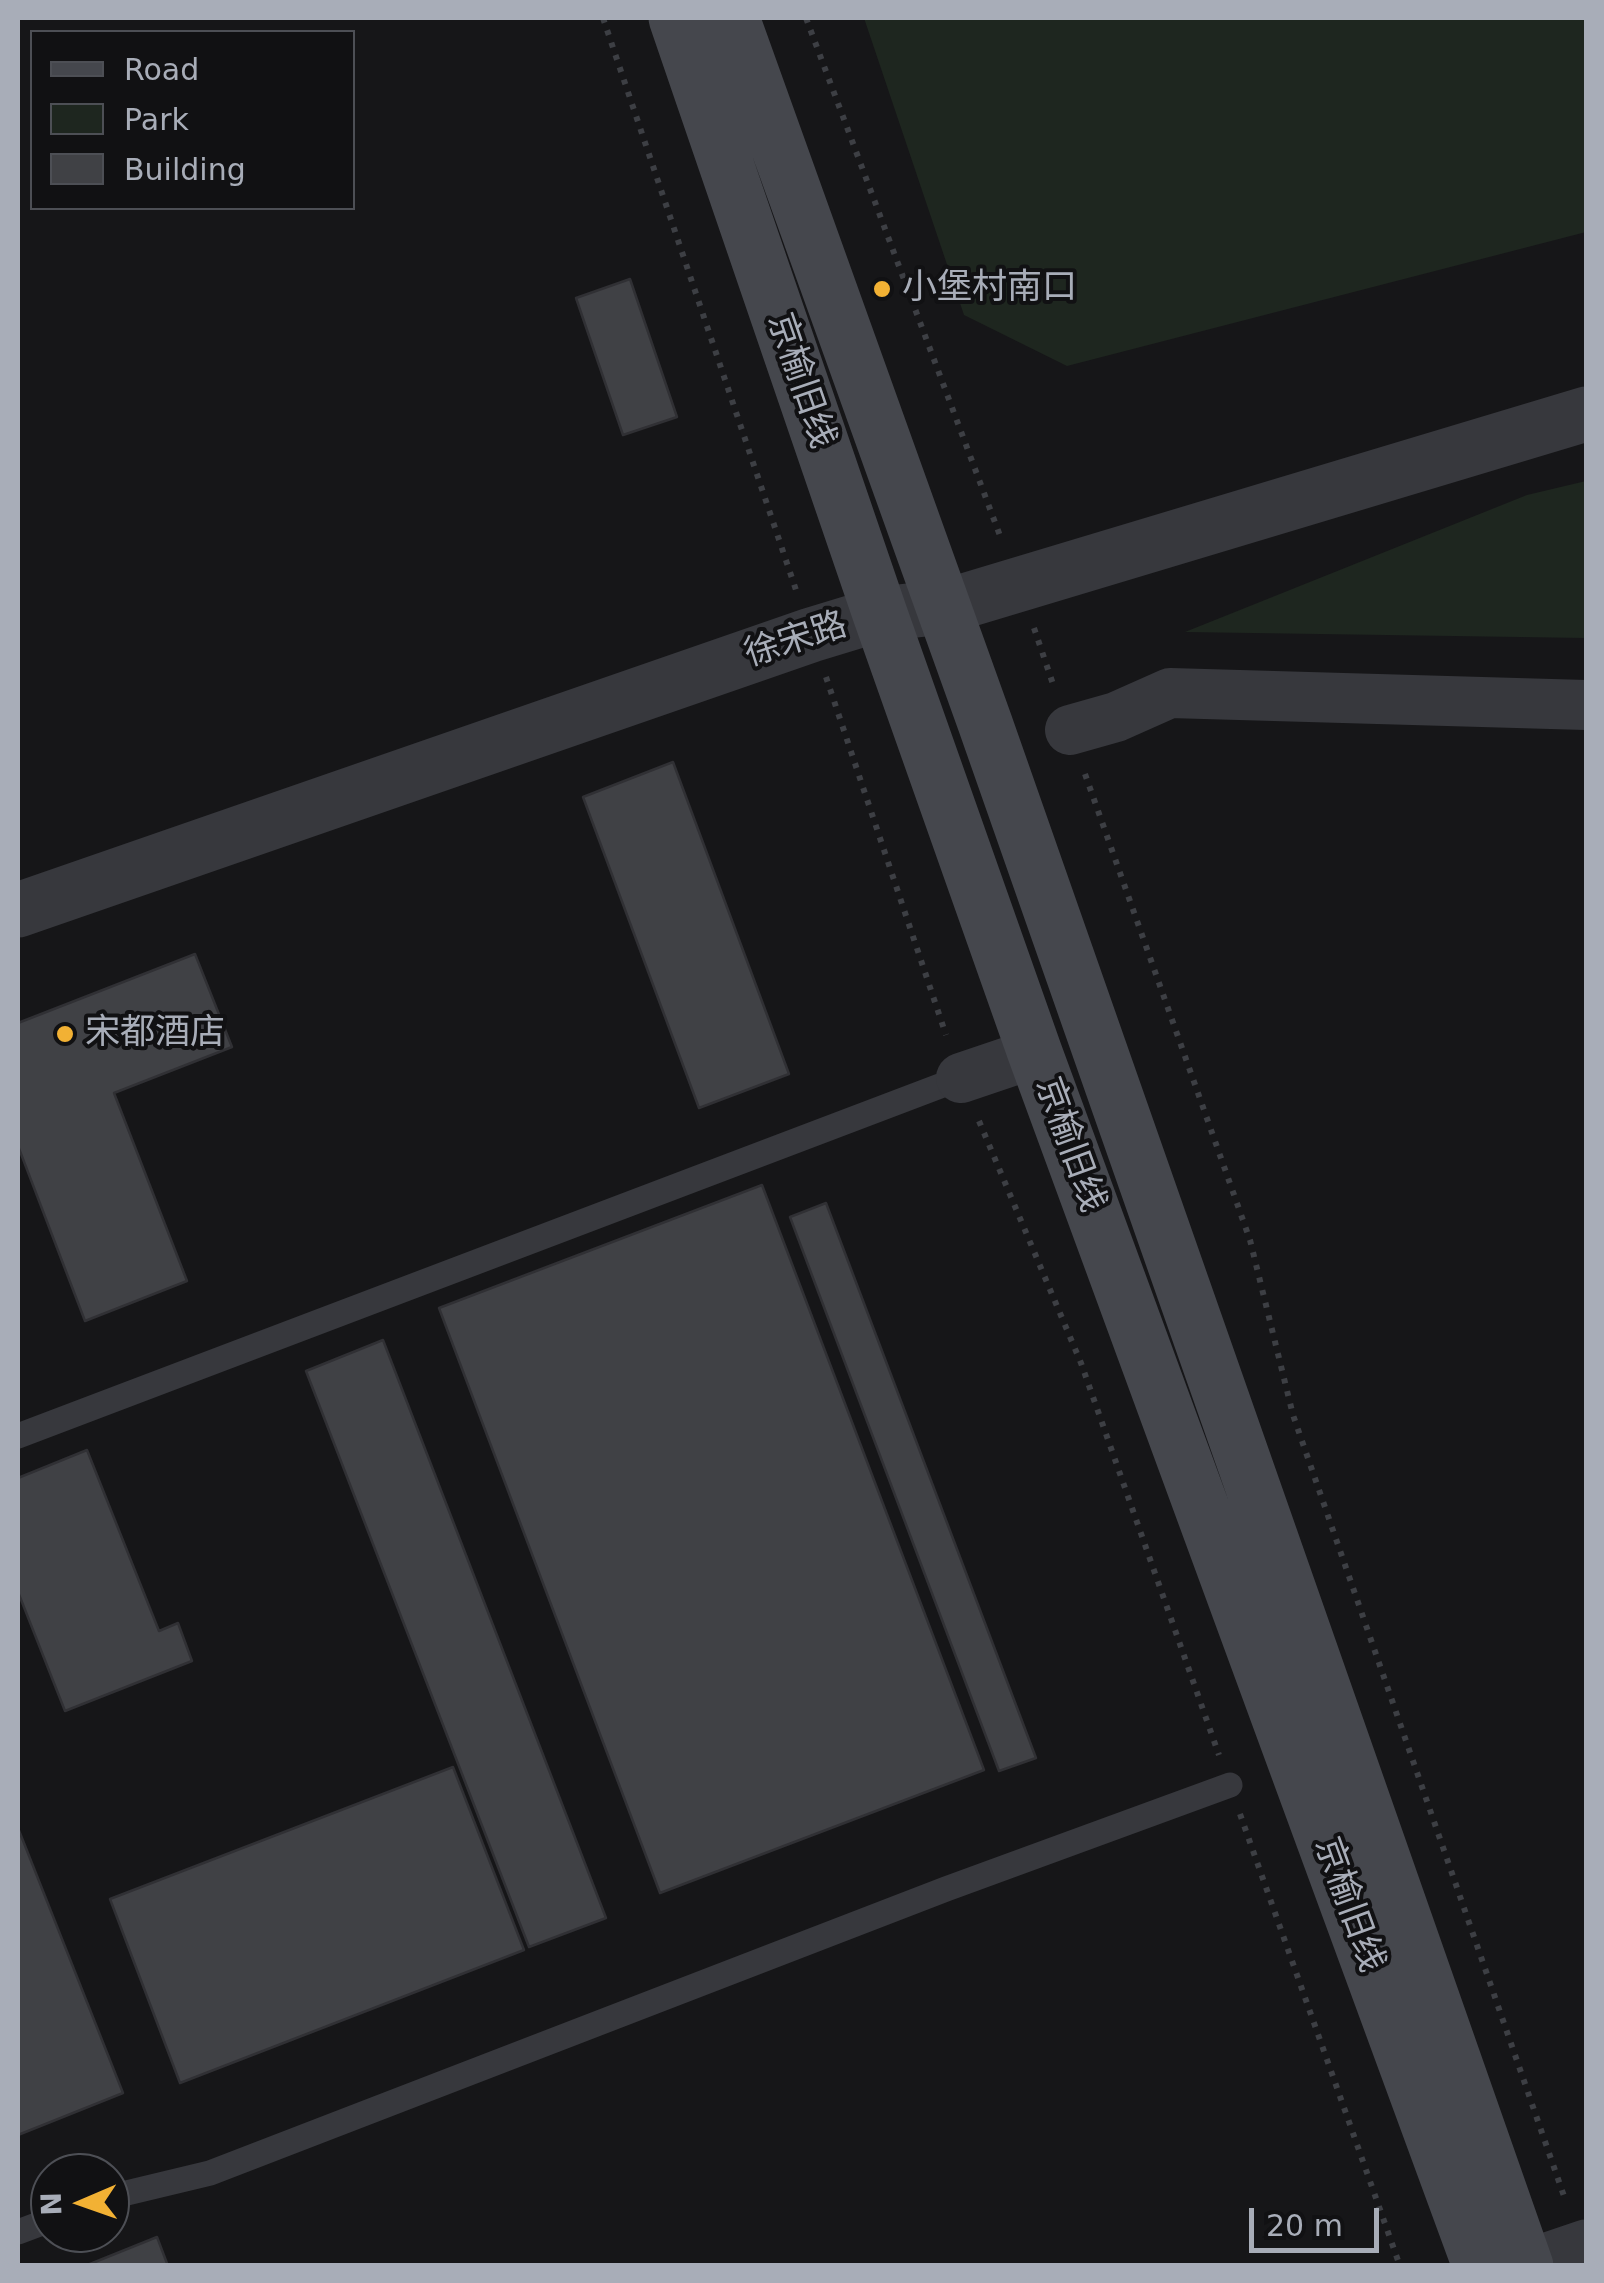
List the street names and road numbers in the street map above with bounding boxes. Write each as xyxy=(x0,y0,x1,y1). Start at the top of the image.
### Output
street label: 京榆旧线 xyxy=(757,308,843,454)
street label: 徐宋路 xyxy=(740,605,852,677)
street label: 京榆旧线 xyxy=(1025,1072,1113,1218)
street label: 京榆旧线 xyxy=(1304,1832,1392,1978)

